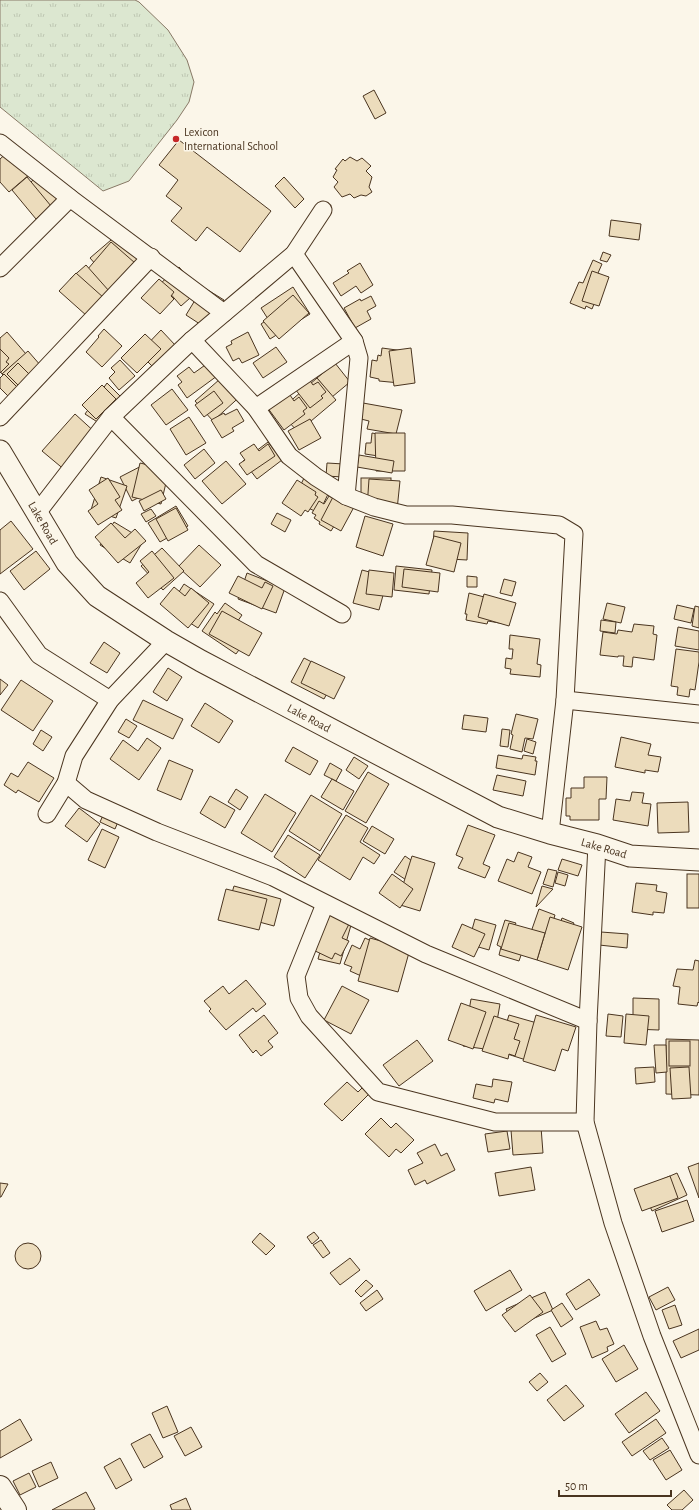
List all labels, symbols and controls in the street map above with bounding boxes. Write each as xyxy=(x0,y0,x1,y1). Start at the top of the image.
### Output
place label: Lexicon International School xyxy=(184,126,278,152)
marker: Lexicon International School xyxy=(171,134,181,144)
street label: Lake Road xyxy=(26,500,60,546)
street label: Lake Road xyxy=(285,702,333,734)
street label: Lake Road xyxy=(580,836,628,860)
scale bar xyxy=(559,1472,671,1498)
text: 50 m xyxy=(565,1480,588,1492)

